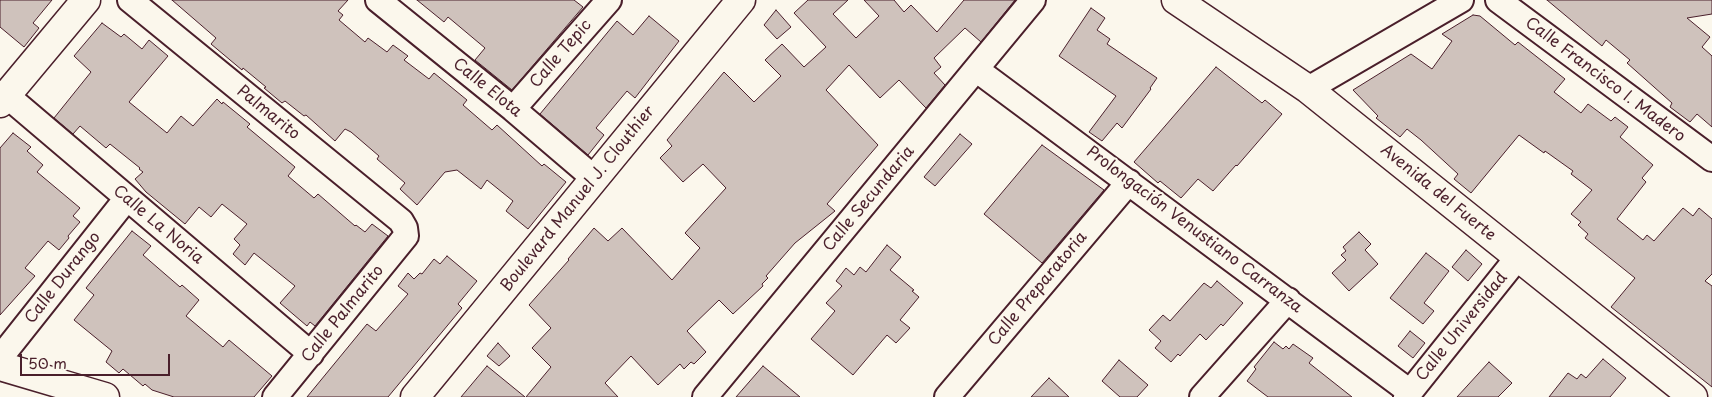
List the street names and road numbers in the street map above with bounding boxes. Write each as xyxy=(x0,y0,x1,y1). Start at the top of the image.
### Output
street label: Calle Francisco I. Madero xyxy=(1521,14,1689,146)
street label: Calle Tepic xyxy=(526,16,596,92)
street label: Calle Elota xyxy=(449,54,525,122)
street label: Palmarito xyxy=(233,82,303,144)
street label: Boulevard Manuel J. Clouthier xyxy=(497,102,659,296)
street label: Avenida del Fuerte xyxy=(1377,141,1499,245)
street label: Calle Secundaria xyxy=(819,142,919,256)
street label: Prolongación Venustiano Carranza xyxy=(1082,143,1306,317)
street label: Calle La Noria xyxy=(109,182,207,268)
street label: Calle Durango xyxy=(21,228,105,328)
street label: Calle Preparatoria xyxy=(985,228,1091,350)
street label: Calle Palmarito xyxy=(298,261,388,367)
street label: Calle Universidad xyxy=(1412,269,1512,385)

